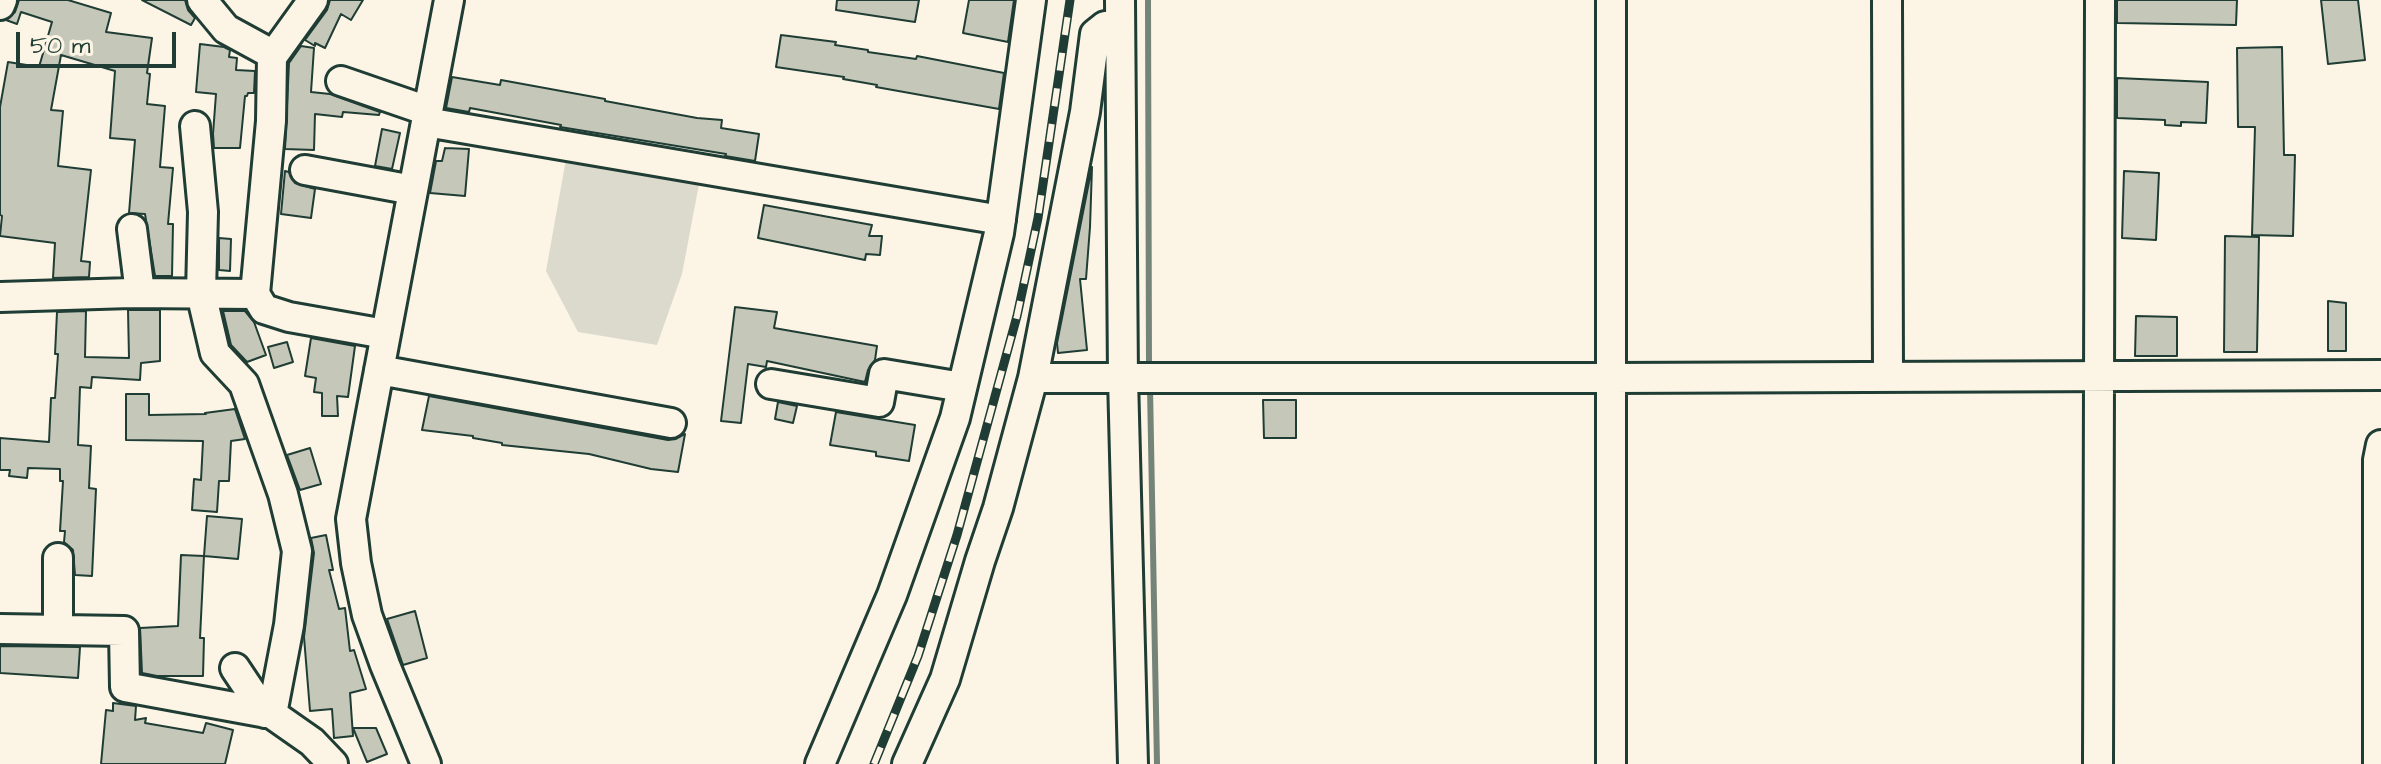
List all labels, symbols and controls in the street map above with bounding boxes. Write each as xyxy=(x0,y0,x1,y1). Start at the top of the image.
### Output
scale bar xyxy=(20,16,180,66)
text: 50 m xyxy=(30,29,90,63)

